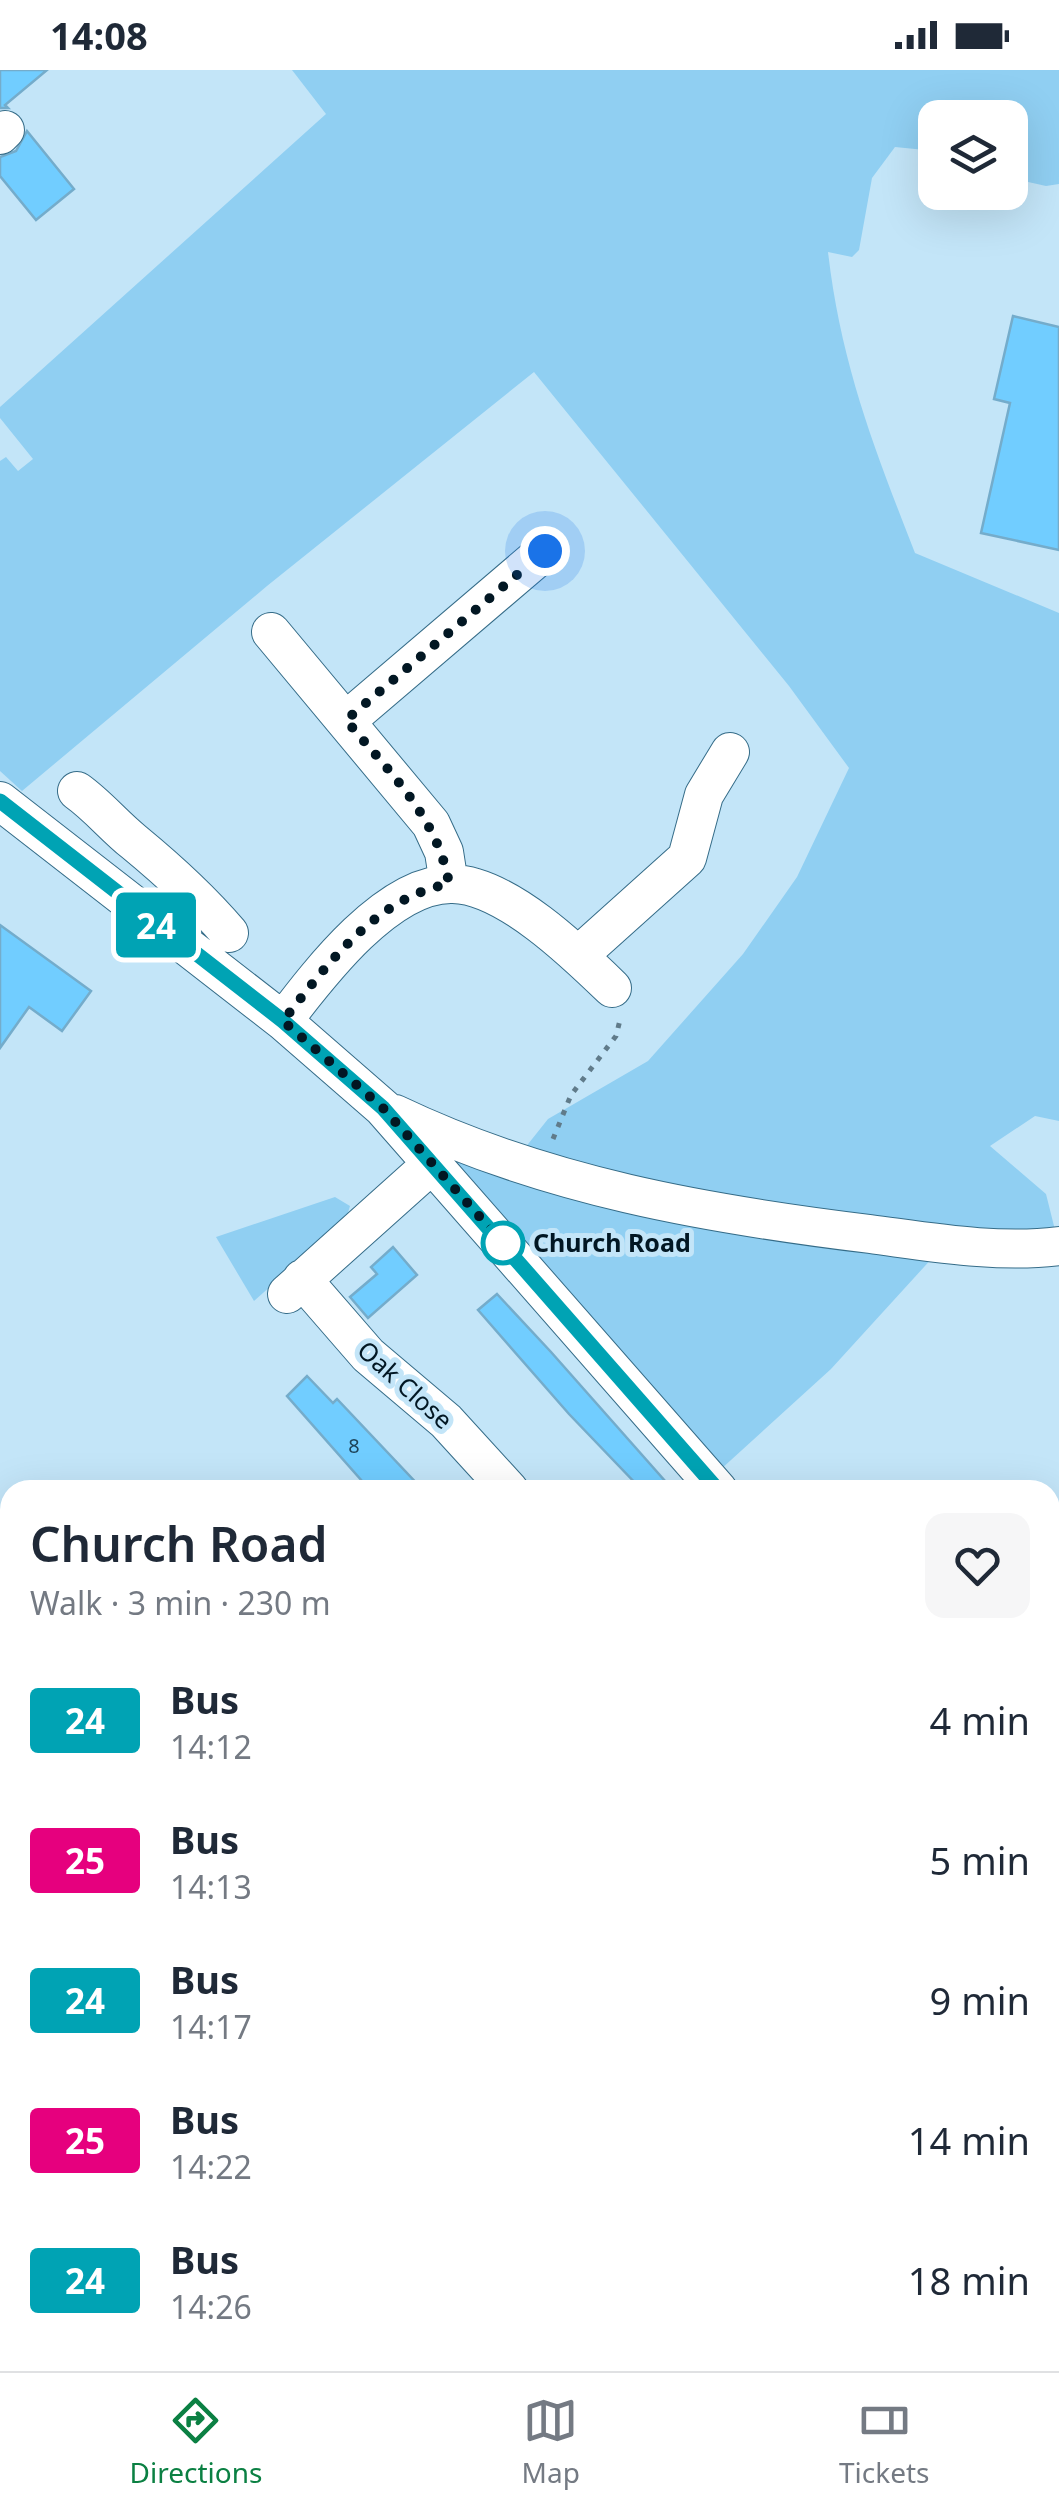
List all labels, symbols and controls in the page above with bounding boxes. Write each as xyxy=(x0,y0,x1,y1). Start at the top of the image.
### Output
text: 14:08 xyxy=(50,9,148,61)
map controls xyxy=(918,100,1028,210)
button: layers xyxy=(918,100,1028,210)
your location xyxy=(520,526,570,576)
line badge: 24 xyxy=(111,892,201,958)
text: 24 xyxy=(136,902,176,949)
marker: Church Road xyxy=(482,1222,524,1264)
place label: Church Road xyxy=(533,1225,691,1259)
street label: Oak Close xyxy=(351,1333,460,1436)
house number: 8 xyxy=(348,1432,360,1459)
text: Church Road xyxy=(30,1511,328,1576)
button: heart xyxy=(925,1513,1030,1618)
text: Walk · 3 min · 230 m xyxy=(30,1581,331,1624)
text: Bus xyxy=(170,1673,239,1725)
text: 4 min xyxy=(930,1694,1030,1746)
text: 24 xyxy=(65,1697,105,1744)
text: 14:12 xyxy=(170,1725,252,1768)
text: Bus xyxy=(170,1813,239,1865)
text: 5 min xyxy=(930,1834,1030,1886)
text: 25 xyxy=(65,1837,105,1884)
text: 14:13 xyxy=(170,1865,252,1908)
text: Bus xyxy=(170,1953,239,2005)
text: 9 min xyxy=(930,1974,1030,2026)
text: 24 xyxy=(65,1977,105,2024)
text: 14:17 xyxy=(170,2005,252,2048)
text: Bus xyxy=(170,2093,239,2145)
text: 14 min xyxy=(908,2114,1030,2166)
text: 25 xyxy=(65,2117,105,2164)
text: 14:22 xyxy=(170,2145,252,2188)
text: Bus xyxy=(170,2233,239,2285)
text: 18 min xyxy=(908,2254,1030,2306)
text: 24 xyxy=(65,2257,105,2304)
text: 14:26 xyxy=(170,2285,252,2328)
tab: Directions xyxy=(130,2393,262,2491)
tab: Map xyxy=(522,2393,580,2491)
tab: Tickets xyxy=(839,2393,929,2491)

